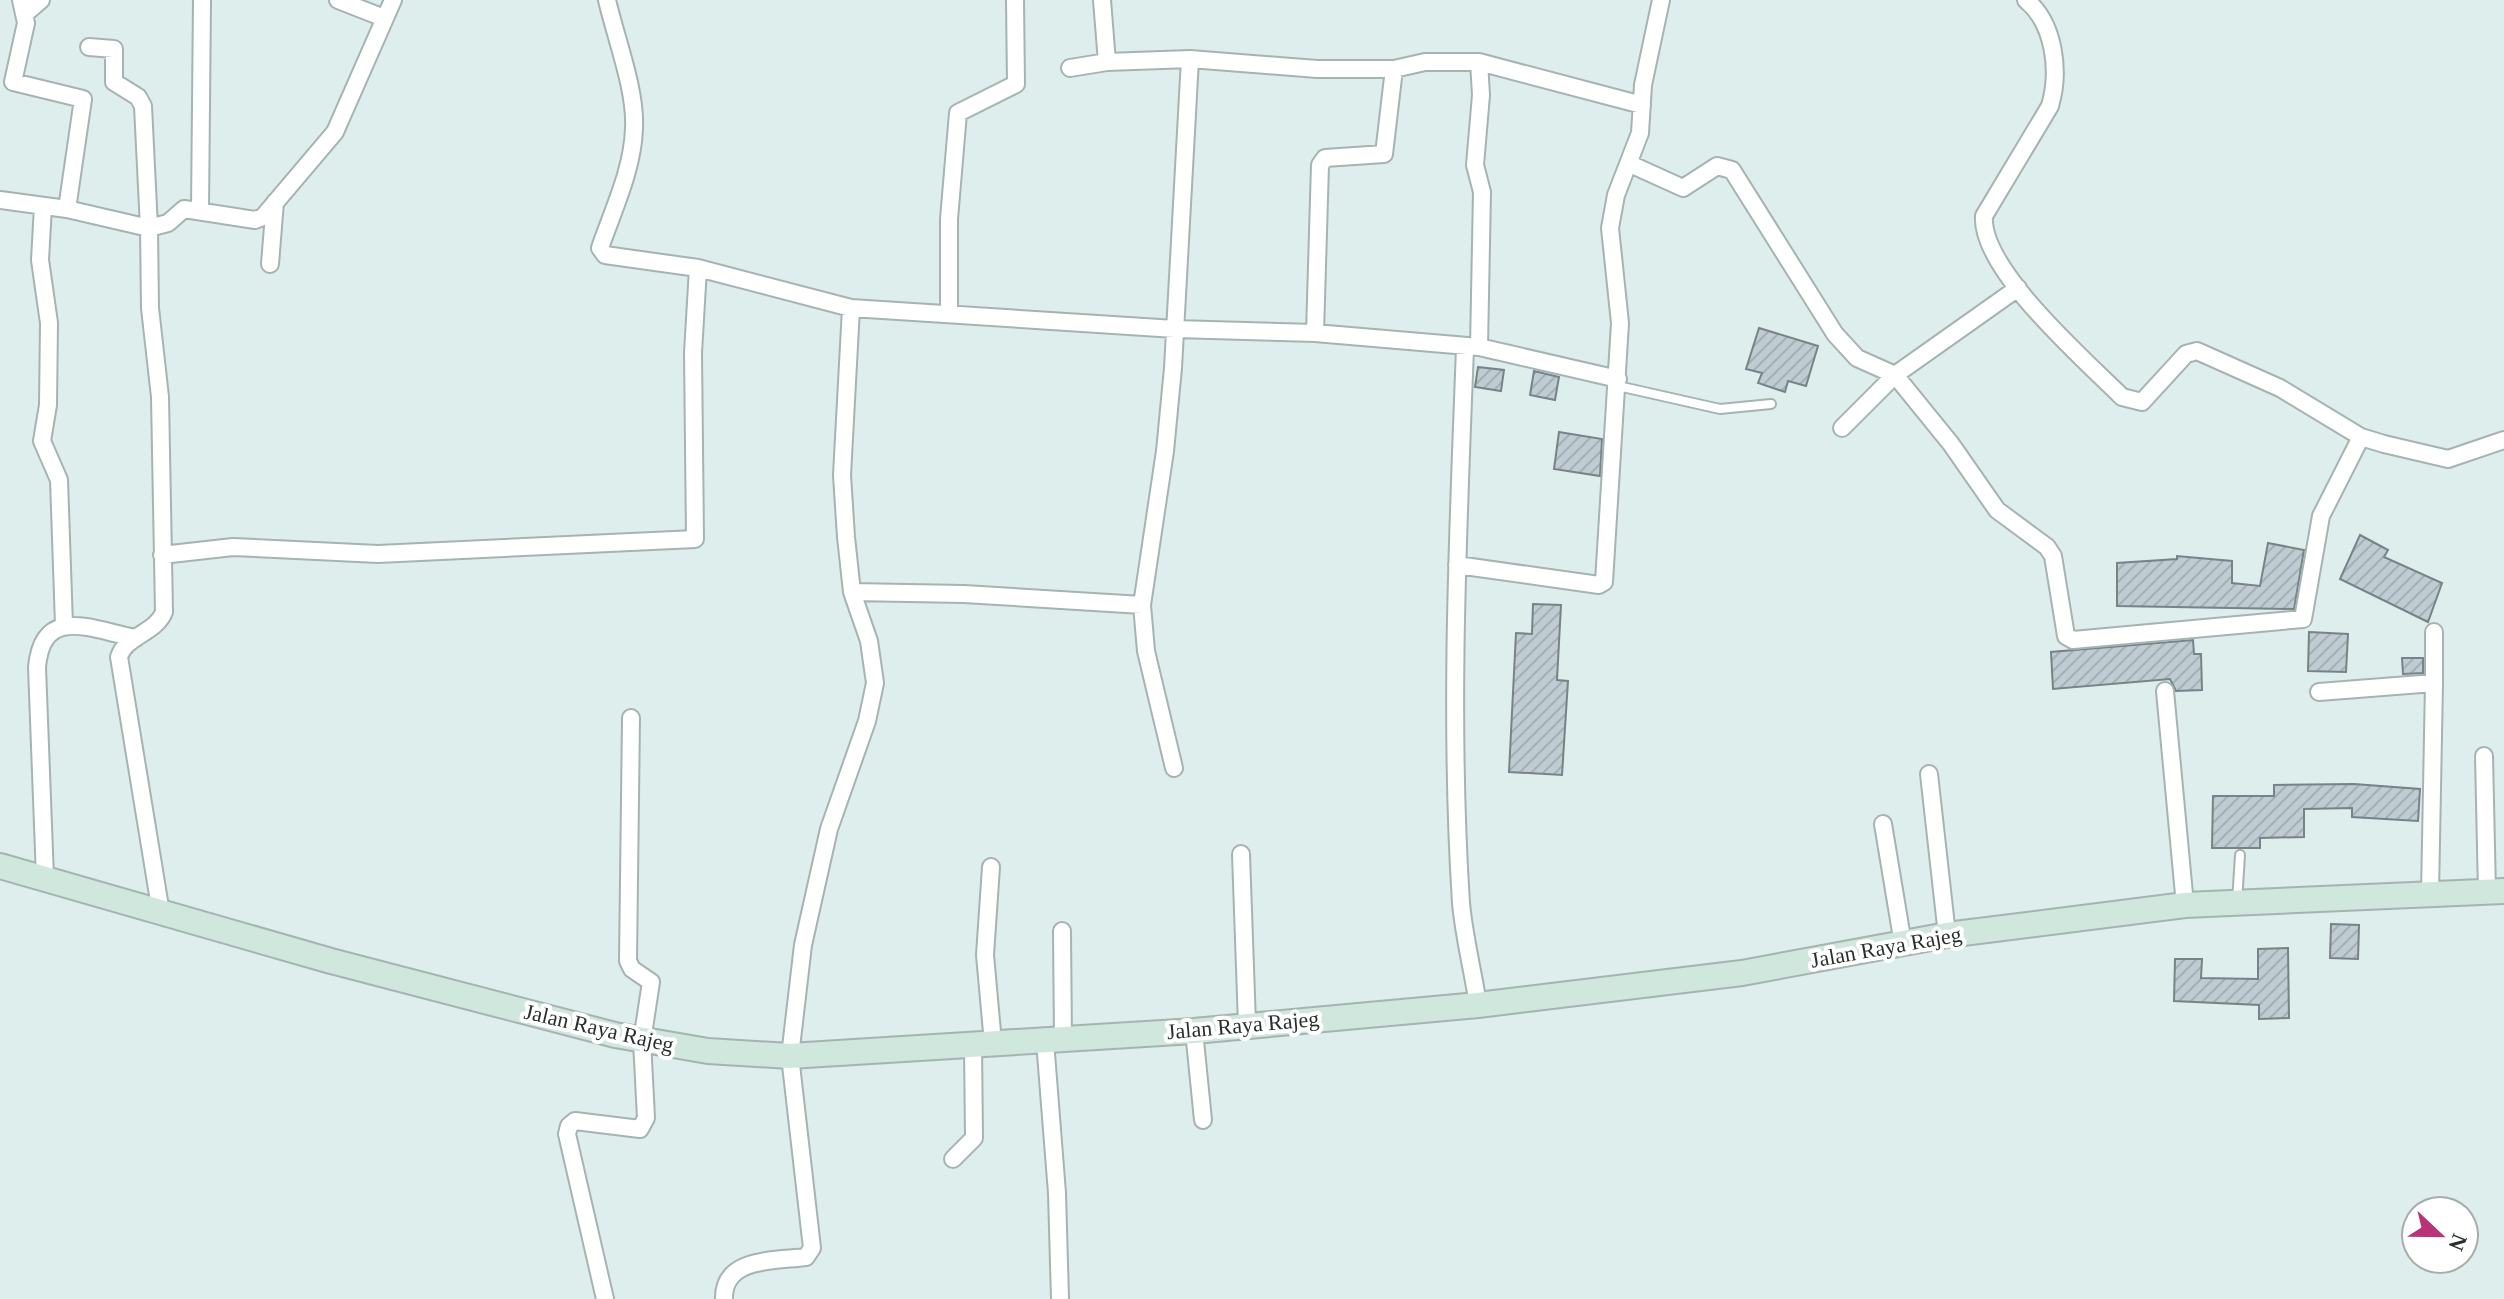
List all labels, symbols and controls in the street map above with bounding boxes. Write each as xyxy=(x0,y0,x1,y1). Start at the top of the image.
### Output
street label: Jalan Raya Rajeg xyxy=(1809,921,1963,973)
street label: Jalan Raya Rajeg xyxy=(522,999,676,1057)
street label: Jalan Raya Rajeg xyxy=(1166,1006,1320,1044)
north arrow xyxy=(2400,1195,2480,1275)
text: N xyxy=(2443,1230,2473,1254)

